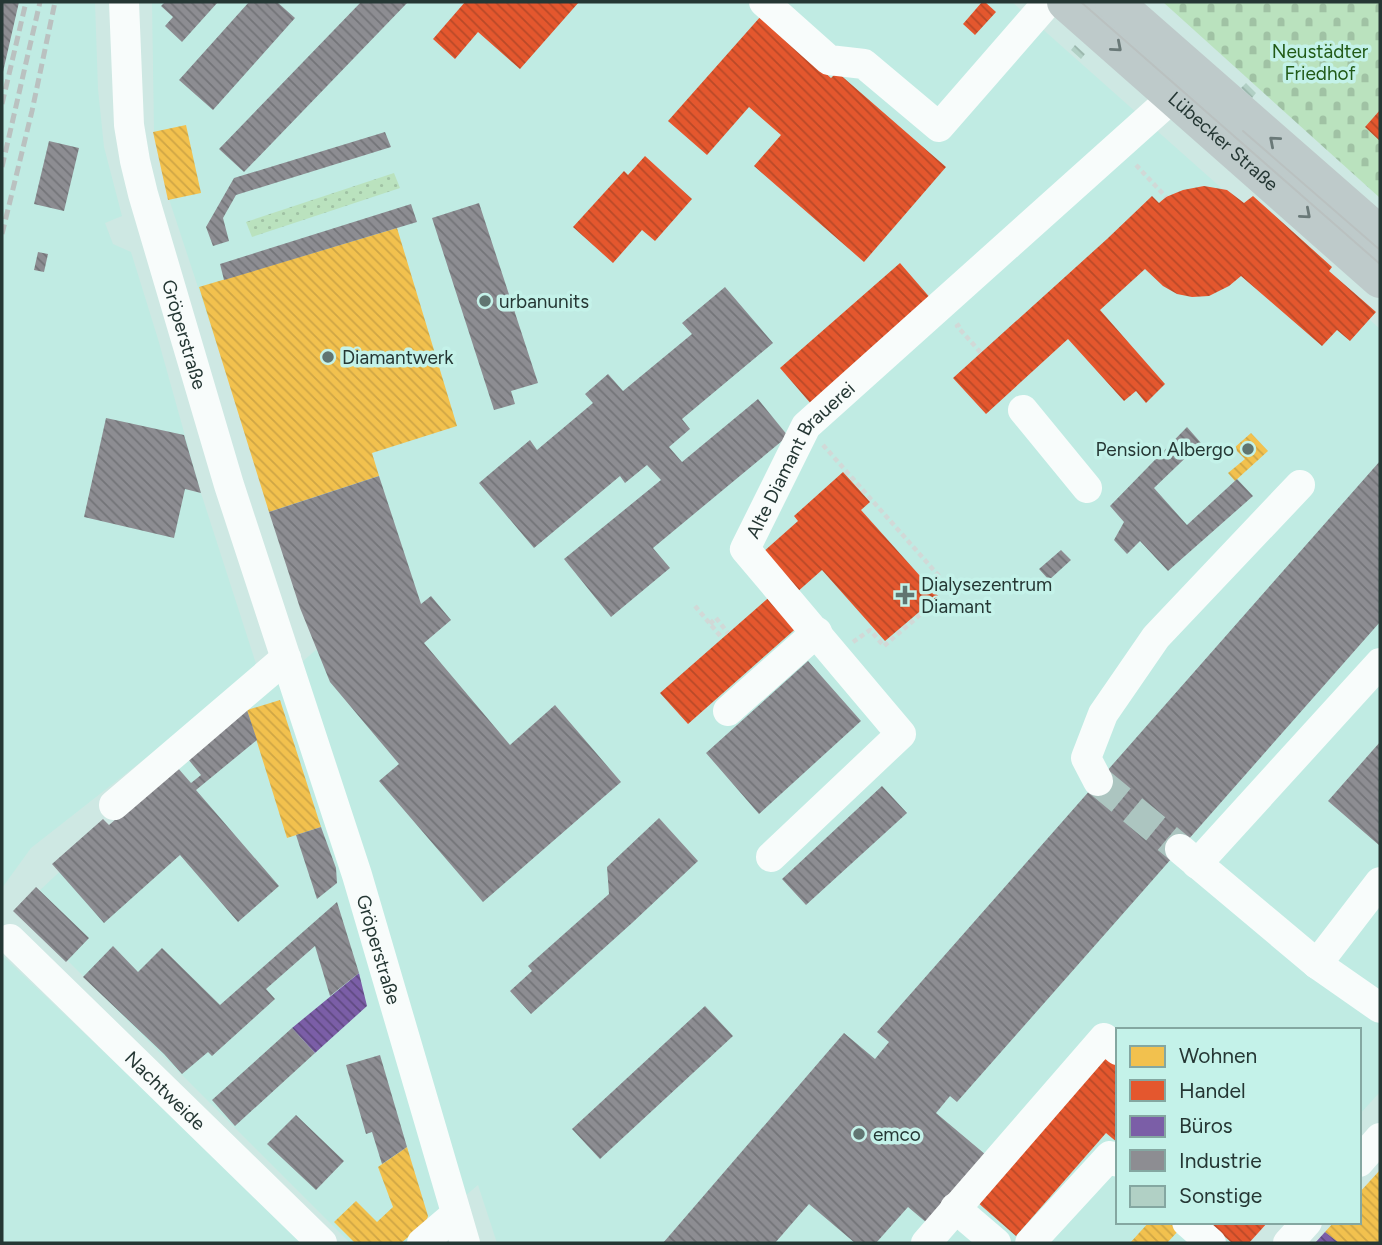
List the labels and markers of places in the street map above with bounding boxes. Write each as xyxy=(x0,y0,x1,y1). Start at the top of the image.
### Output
place label: urbanunits xyxy=(499,290,589,313)
marker: urbanunits xyxy=(477,293,493,309)
place label: Diamantwerk xyxy=(342,346,454,369)
marker: Diamantwerk xyxy=(320,349,336,365)
place label: Pension Albergo xyxy=(1095,438,1234,461)
marker: Pension Albergo xyxy=(1240,441,1256,457)
place label: Dialysezentrum Diamant xyxy=(921,573,1052,618)
marker: Dialysezentrum Diamant xyxy=(895,585,915,605)
place label: emco xyxy=(873,1123,921,1146)
marker: emco xyxy=(851,1126,867,1142)

